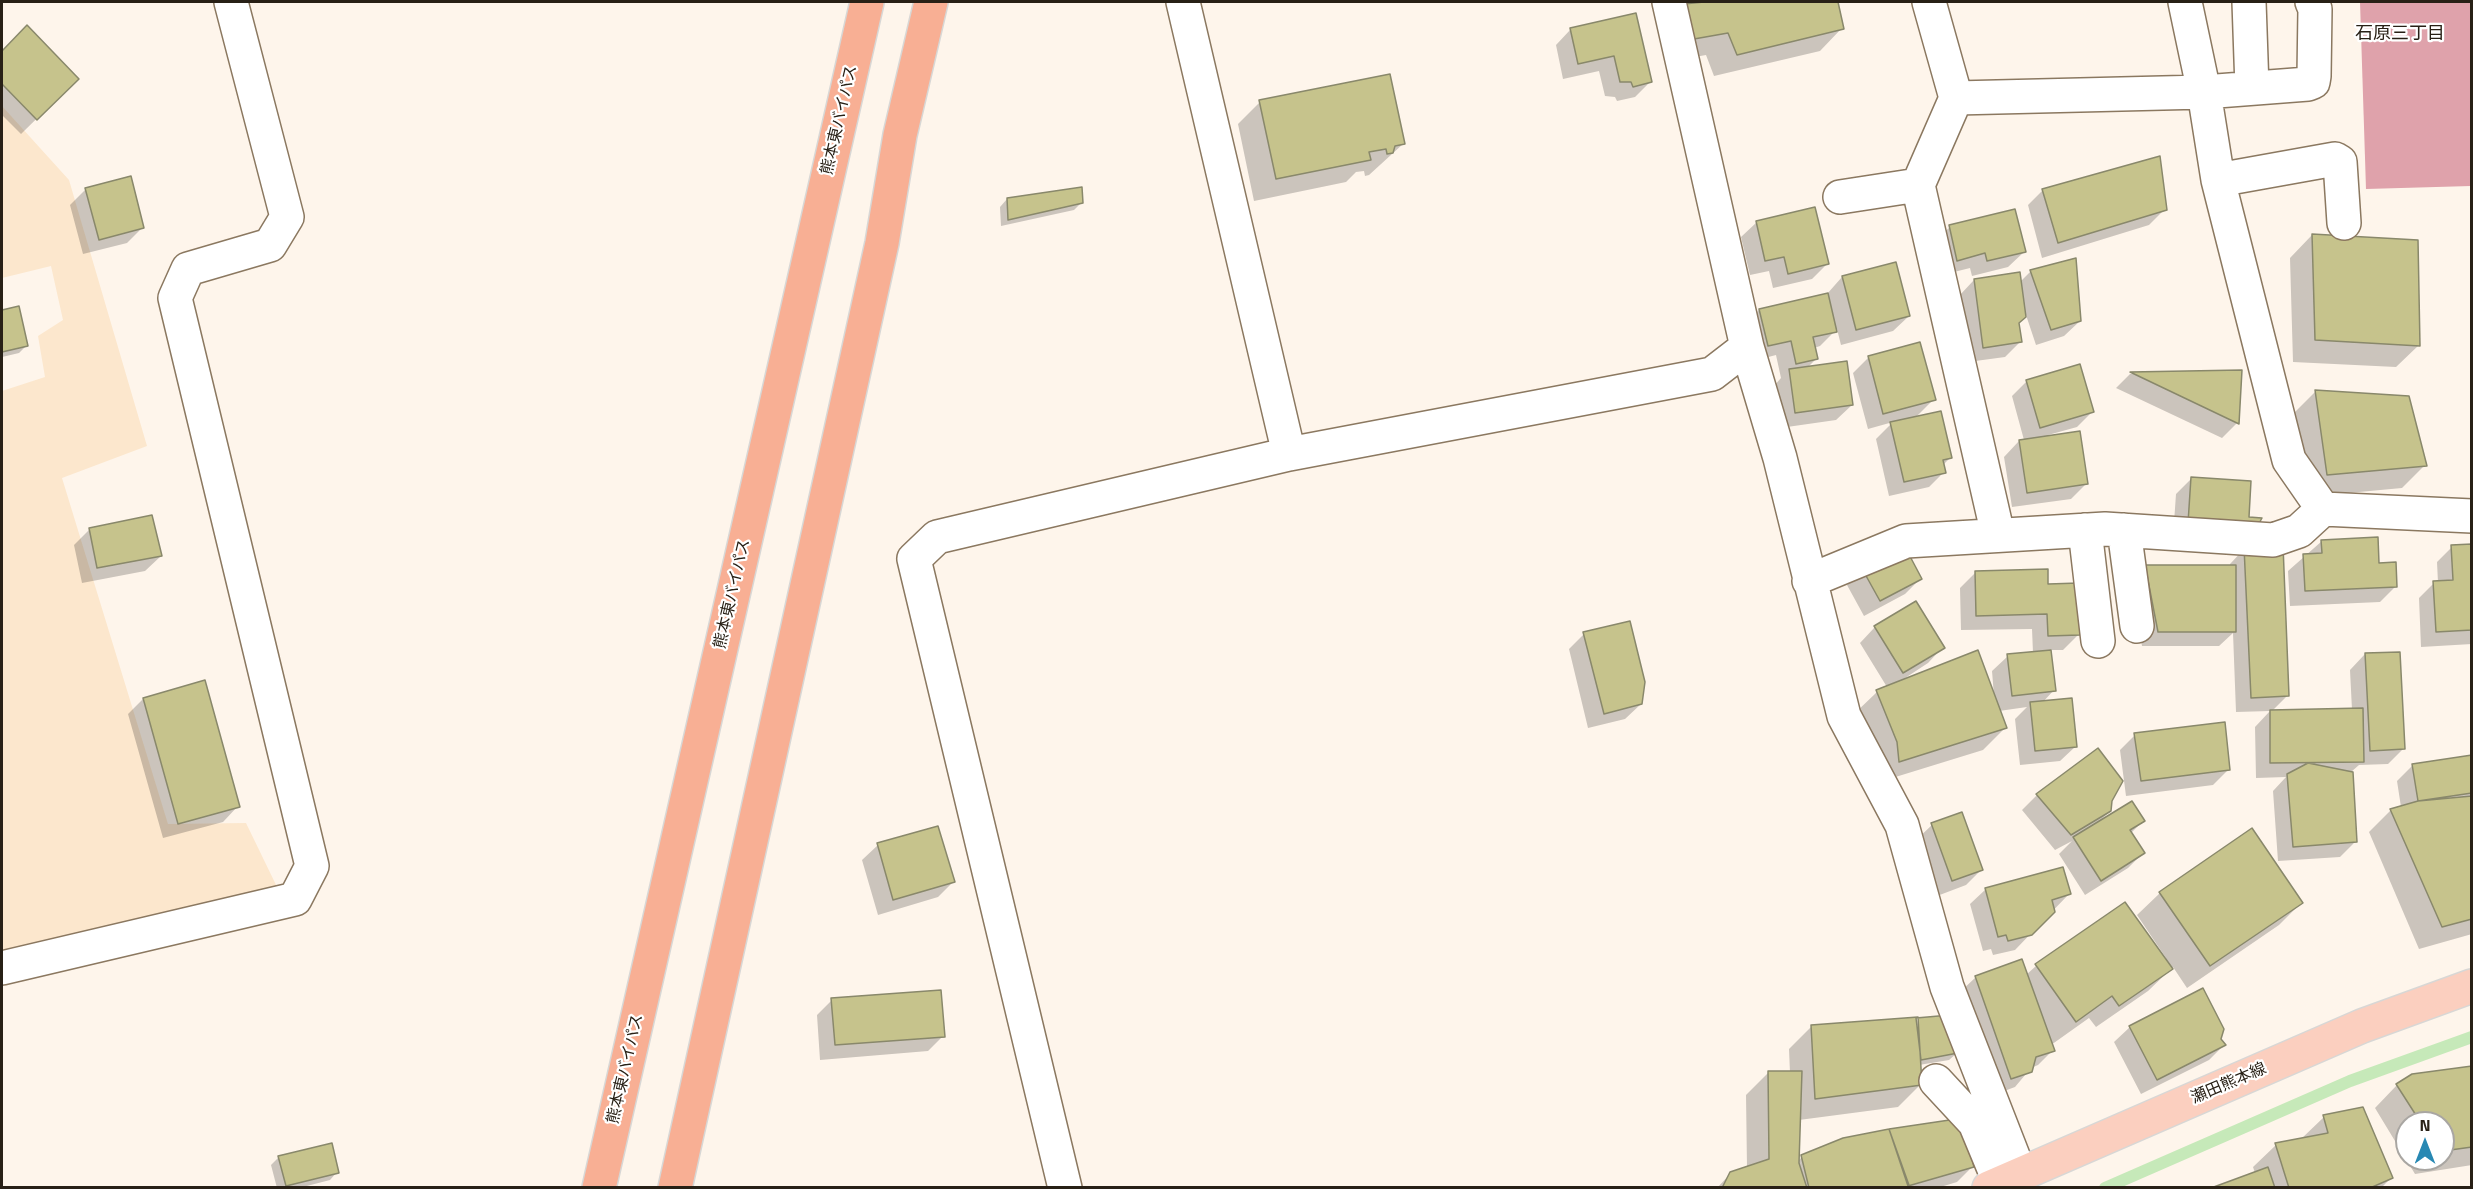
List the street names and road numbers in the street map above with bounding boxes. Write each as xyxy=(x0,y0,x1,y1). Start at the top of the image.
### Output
street label: 熊本東バイパス xyxy=(818,63,862,177)
street label: 熊本東バイパス xyxy=(711,537,755,651)
street label: 熊本東バイパス xyxy=(604,1012,648,1126)
street label: 瀬田熊本線 xyxy=(2188,1060,2270,1108)

